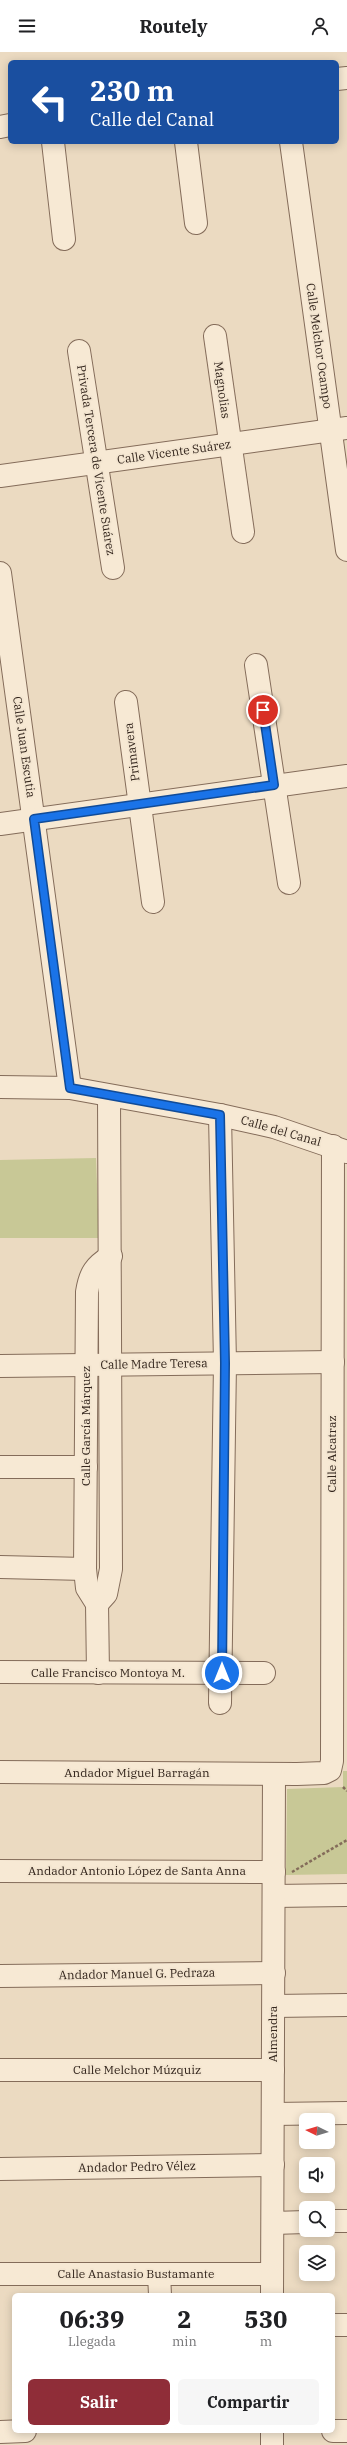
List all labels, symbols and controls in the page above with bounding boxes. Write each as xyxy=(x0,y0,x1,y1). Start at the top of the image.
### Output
icon: menu xyxy=(16,15,38,37)
text: Routely xyxy=(140,15,207,38)
icon: person xyxy=(309,15,331,37)
text: 230 m xyxy=(90,72,174,109)
icon: left xyxy=(24,76,76,128)
text: Calle del Canal xyxy=(90,108,214,131)
street label: Calle Melchor Ocampo xyxy=(303,282,336,410)
street label: Magnolias xyxy=(211,360,234,420)
street label: Privada Tercera de Vicente Suárez xyxy=(74,364,119,556)
street label: Calle Vicente Suárez xyxy=(116,436,232,467)
pin xyxy=(246,693,280,727)
street label: Calle Juan Escutia xyxy=(10,695,39,799)
icon: arrive xyxy=(252,699,274,721)
street label: Primavera xyxy=(120,721,143,782)
street label: Calle del Canal xyxy=(239,1112,323,1149)
street label: Calle Madre Teresa xyxy=(100,1355,208,1372)
street label: Calle García Márquez xyxy=(78,1366,93,1486)
street label: Calle Alcatraz xyxy=(324,1415,339,1493)
position arrow xyxy=(201,1652,243,1694)
street label: Calle Francisco Montoya M. xyxy=(31,1665,185,1680)
street label: Andador Miguel Barragán xyxy=(64,1765,210,1780)
street label: Andador Antonio López de Santa Anna xyxy=(28,1863,246,1878)
street label: Andador Manuel G. Pedraza xyxy=(59,1965,216,1982)
street label: Almendra xyxy=(265,2005,280,2062)
street label: Calle Melchor Múzquiz xyxy=(73,2062,201,2077)
north arrow xyxy=(299,2113,335,2149)
map controls xyxy=(299,2113,335,2281)
button: sound xyxy=(299,2157,335,2193)
street label: Andador Pedro Vélez xyxy=(78,2158,196,2175)
button: search xyxy=(299,2201,335,2237)
button: layers xyxy=(299,2245,335,2281)
street label: Calle Anastasio Bustamante xyxy=(57,2266,215,2281)
text: 06:39 xyxy=(60,2303,124,2335)
text: 2 xyxy=(177,2303,192,2335)
text: 530 xyxy=(244,2303,287,2335)
text: Llegada xyxy=(68,2333,116,2350)
text: min xyxy=(172,2333,197,2350)
text: m xyxy=(260,2333,272,2350)
button: Salir xyxy=(28,2379,170,2425)
button: Compartir xyxy=(178,2379,319,2425)

